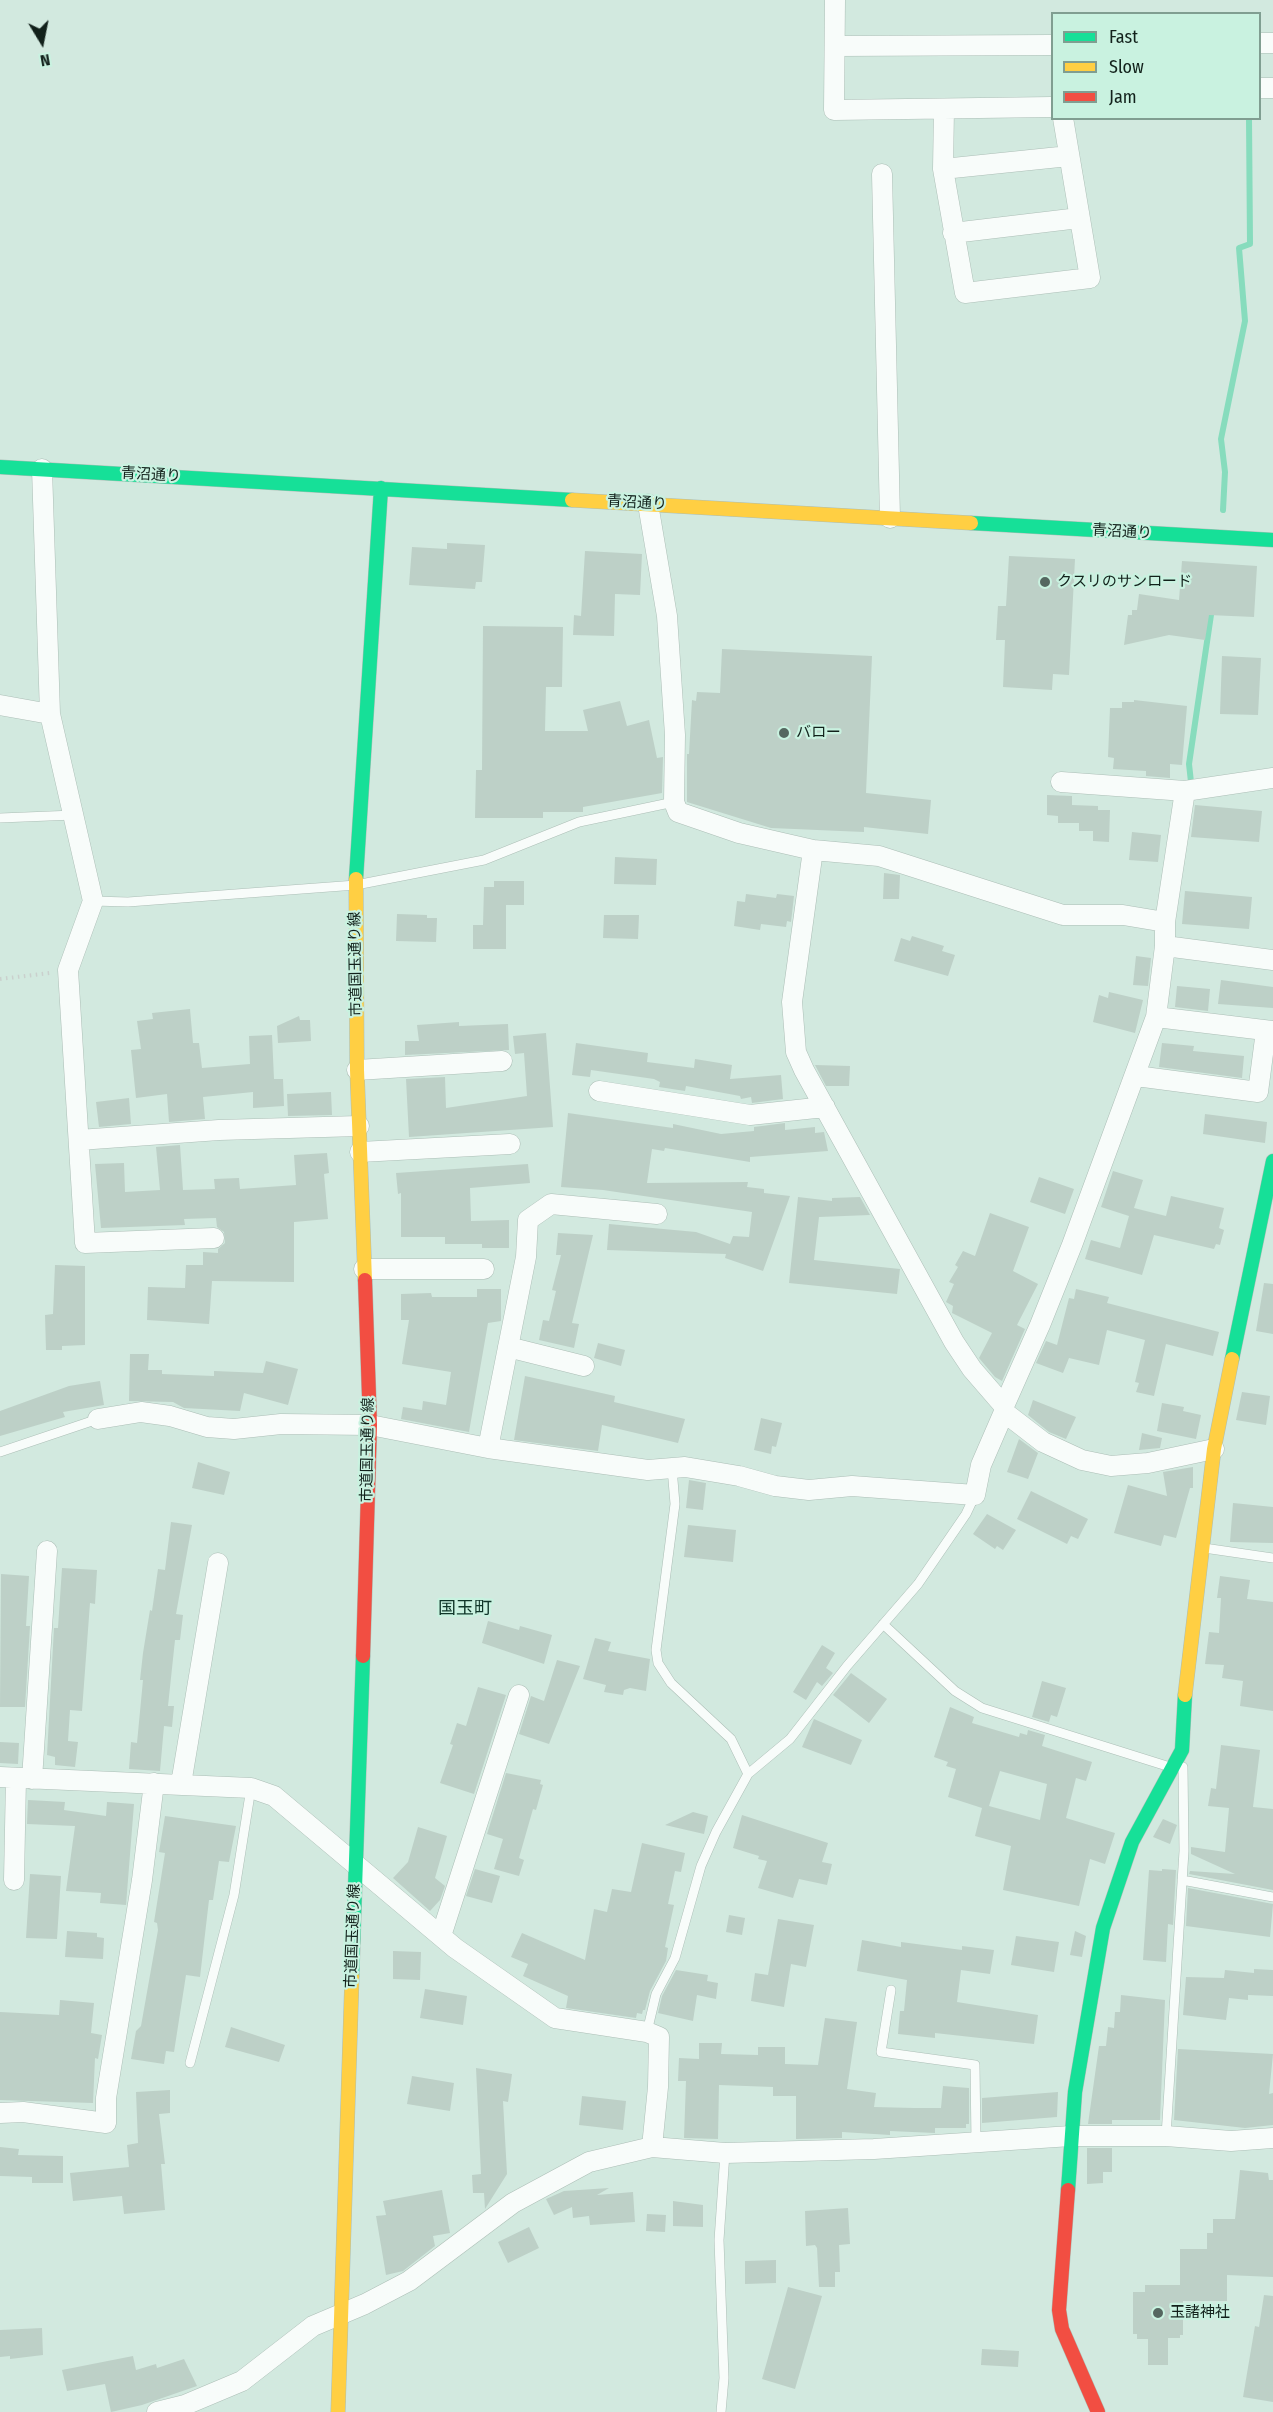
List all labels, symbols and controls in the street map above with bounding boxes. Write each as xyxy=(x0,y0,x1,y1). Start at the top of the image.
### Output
north arrow xyxy=(12,12,72,72)
legend xyxy=(1051,12,1261,120)
text: Fast xyxy=(1109,26,1138,48)
text: N xyxy=(39,50,52,70)
text: Slow xyxy=(1109,56,1144,78)
text: Jam xyxy=(1109,86,1137,108)
street label: 青沼通り xyxy=(121,464,181,486)
street label: 青沼通り xyxy=(607,492,667,514)
street label: 青沼通り xyxy=(1092,521,1152,543)
place label: クスリのサンロード xyxy=(1057,573,1192,591)
marker: クスリのサンロード xyxy=(1038,575,1052,589)
place label: バロー xyxy=(796,724,841,742)
marker: バロー xyxy=(777,726,791,740)
street label: 市道国玉通り線 xyxy=(346,911,366,1017)
street label: 市道国玉通り線 xyxy=(358,1397,378,1503)
district label: 国玉町 xyxy=(438,1598,492,1620)
street label: 市道国玉通り線 xyxy=(342,1883,364,1989)
place label: 玉諸神社 xyxy=(1170,2304,1230,2322)
marker: 玉諸神社 xyxy=(1151,2306,1165,2320)

